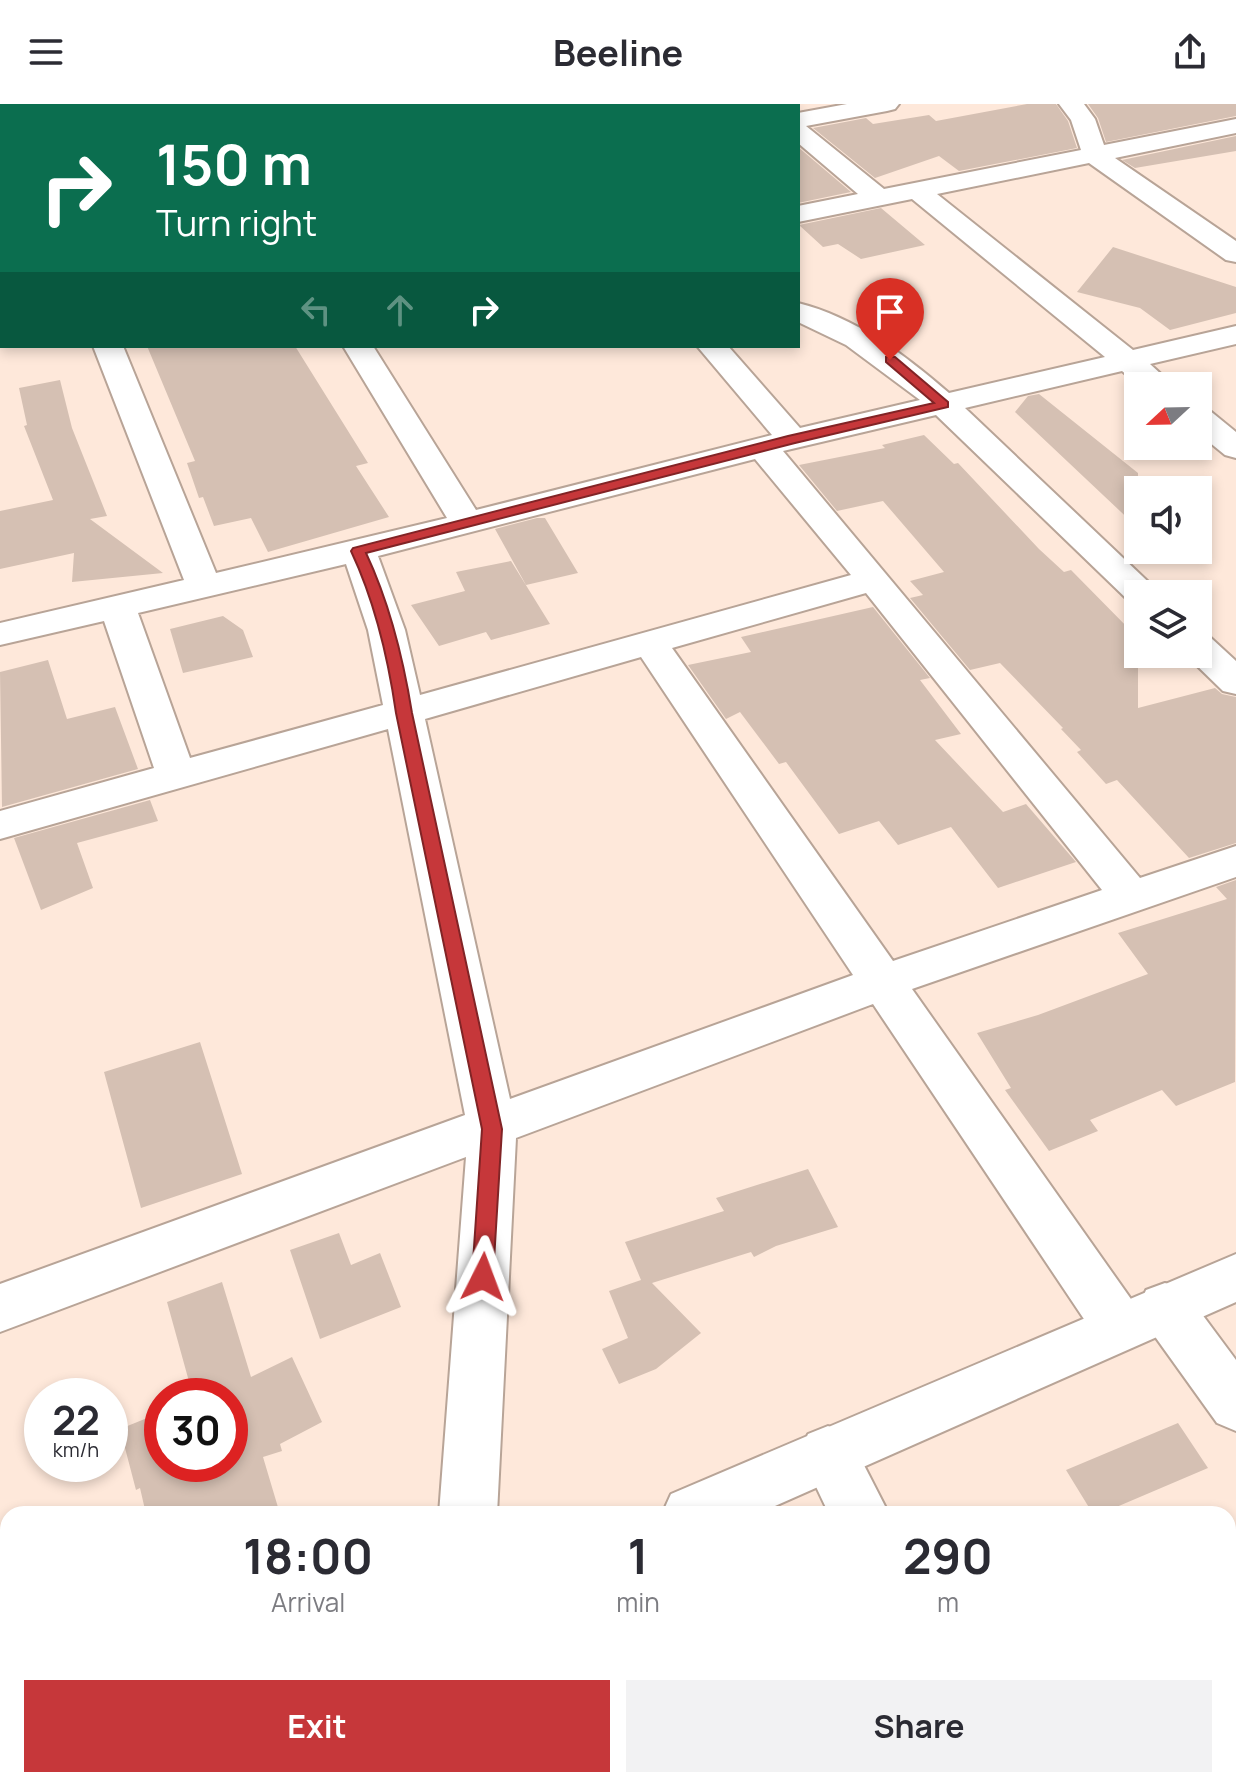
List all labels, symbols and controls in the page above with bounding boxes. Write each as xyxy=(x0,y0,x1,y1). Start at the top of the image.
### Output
text: Beeline xyxy=(553,28,683,77)
icon: menu xyxy=(24,30,68,74)
icon: share xyxy=(1168,30,1212,74)
text: 150 m xyxy=(156,125,312,202)
icon: right xyxy=(24,136,128,240)
text: Turn right xyxy=(156,198,317,247)
pin xyxy=(856,278,924,360)
icon: left xyxy=(294,288,338,332)
icon: ahead xyxy=(378,288,422,332)
icon: right xyxy=(462,288,506,332)
icon: arrive xyxy=(868,290,912,334)
north arrow xyxy=(1124,372,1212,460)
map controls xyxy=(1124,372,1212,668)
button: sound xyxy=(1124,476,1212,564)
button: layers xyxy=(1124,580,1212,668)
position arrow xyxy=(441,1235,525,1319)
speed limit sign: 30 xyxy=(144,1378,248,1482)
text: 22 xyxy=(52,1392,100,1447)
text: km/h xyxy=(53,1436,99,1463)
text: 18:00 xyxy=(243,1523,373,1588)
text: 1 xyxy=(628,1523,649,1588)
text: 290 xyxy=(903,1523,993,1588)
text: Arrival xyxy=(271,1584,345,1620)
text: min xyxy=(616,1584,660,1620)
text: m xyxy=(937,1584,959,1620)
button: Exit xyxy=(24,1680,610,1772)
button: Share xyxy=(626,1680,1212,1772)

